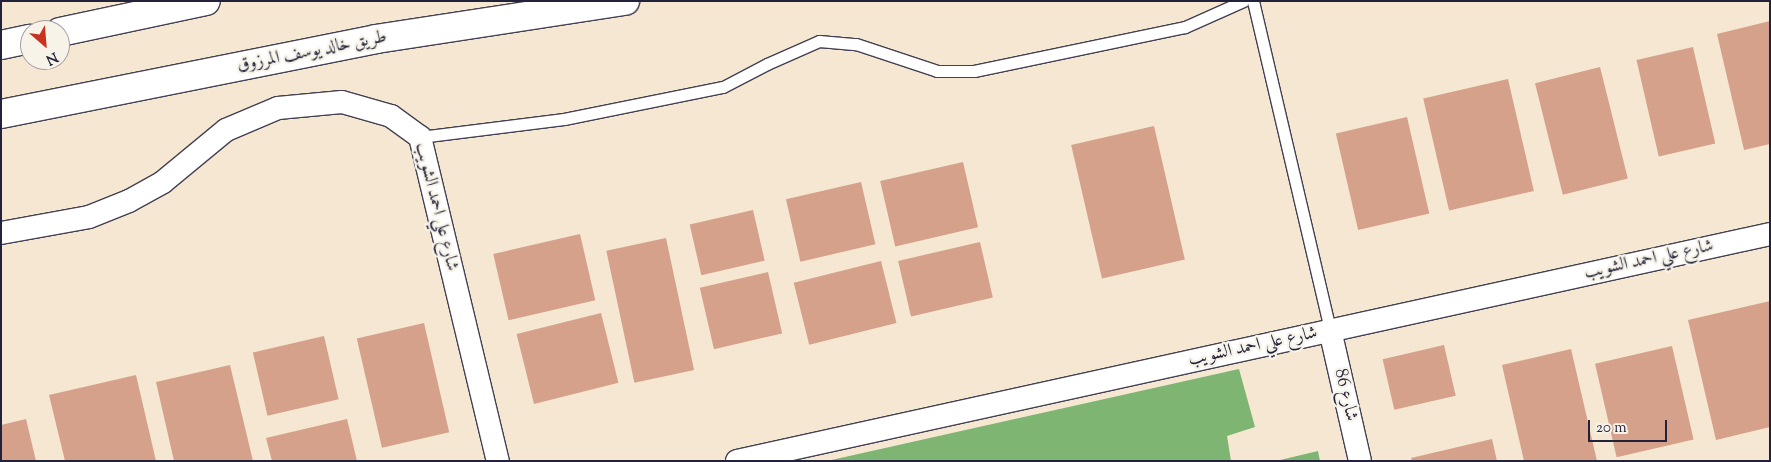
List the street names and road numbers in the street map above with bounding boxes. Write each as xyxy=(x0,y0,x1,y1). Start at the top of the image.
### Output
street label: طريق خالد يوسف المرزوق xyxy=(235,27,389,77)
street label: شارع علي احمد الشويب xyxy=(410,141,462,273)
street label: شارع علي احمد الشويب xyxy=(1582,236,1716,284)
street label: شارع علي احمد الشويب xyxy=(1186,323,1320,371)
street label: شارع 86 xyxy=(1329,367,1361,423)

